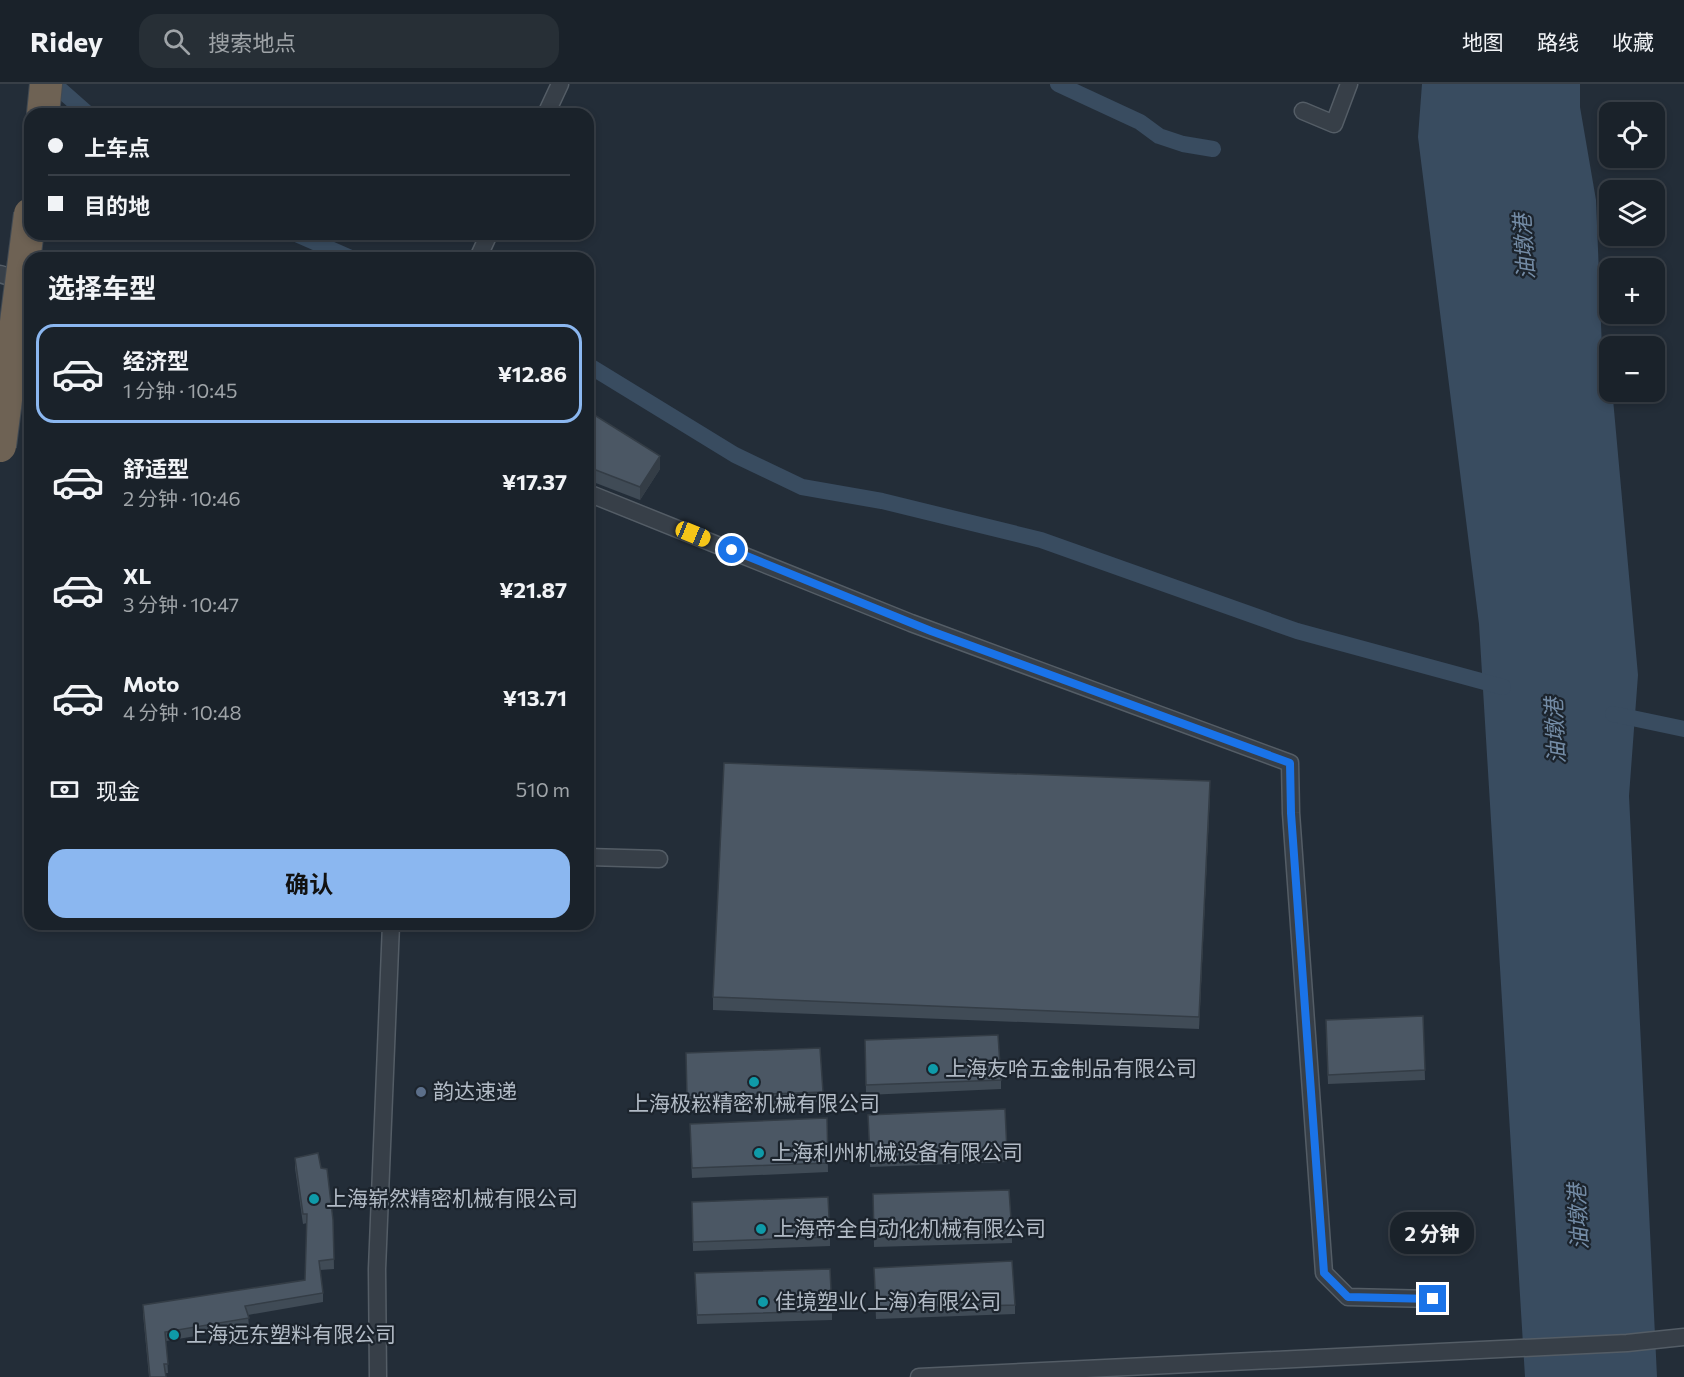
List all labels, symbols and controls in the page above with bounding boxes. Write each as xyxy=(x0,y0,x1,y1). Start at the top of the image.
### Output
search box xyxy=(139,14,559,68)
text: Ridey xyxy=(30,24,103,58)
icon: search xyxy=(160,25,193,58)
text: 搜索地点 xyxy=(208,29,296,56)
text: 地图 xyxy=(1462,29,1504,54)
text: 路线 xyxy=(1537,29,1579,54)
text: 收藏 xyxy=(1612,29,1654,54)
map controls xyxy=(1599,102,1665,402)
button: locate xyxy=(1599,102,1665,168)
text: 上车点 xyxy=(84,134,150,161)
button: layers xyxy=(1599,180,1665,246)
text: 目的地 xyxy=(84,192,150,219)
water label: 油墩港 xyxy=(1508,210,1539,281)
button: + xyxy=(1599,258,1665,324)
text: 选择车型 xyxy=(48,271,156,304)
button: − xyxy=(1599,336,1665,402)
icon: car xyxy=(51,347,105,401)
text: 经济型 xyxy=(123,347,189,374)
text: ¥12.86 xyxy=(498,360,567,387)
text: 1 分钟 · 10:45 xyxy=(123,378,238,402)
icon: car xyxy=(51,455,105,509)
text: 舒适型 xyxy=(123,455,189,482)
text: ¥17.37 xyxy=(502,468,567,495)
text: 2 分钟 · 10:46 xyxy=(123,486,241,510)
car xyxy=(673,519,713,549)
route start xyxy=(718,536,745,563)
text: XL xyxy=(123,562,151,589)
icon: car xyxy=(51,563,105,617)
text: ¥21.87 xyxy=(499,576,567,603)
text: 3 分钟 · 10:47 xyxy=(123,592,239,616)
text: Moto xyxy=(123,670,179,697)
icon: car xyxy=(51,671,105,725)
text: ¥13.71 xyxy=(503,684,567,711)
water label: 油墩港 xyxy=(1539,694,1570,765)
text: 4 分钟 · 10:48 xyxy=(123,700,242,724)
icon: cash xyxy=(48,773,81,806)
text: 现金 xyxy=(96,777,140,804)
text: 510 m xyxy=(516,777,570,801)
button: 确认 xyxy=(48,849,570,918)
place label: 上海友哈五金制品有限公司 xyxy=(945,1055,1197,1080)
marker: 上海友哈五金制品有限公司 xyxy=(926,1062,940,1076)
marker: 上海极崧精密机械有限公司 xyxy=(747,1075,761,1089)
place label: 韵达速递 xyxy=(433,1078,517,1103)
marker: 韵达速递 xyxy=(414,1085,428,1099)
place label: 上海极崧精密机械有限公司 xyxy=(628,1090,880,1115)
place label: 上海利州机械设备有限公司 xyxy=(771,1139,1023,1164)
marker: 上海利州机械设备有限公司 xyxy=(752,1146,766,1160)
water label: 油墩港 xyxy=(1562,1180,1593,1251)
place label: 上海崭然精密机械有限公司 xyxy=(326,1185,578,1210)
marker: 上海崭然精密机械有限公司 xyxy=(307,1192,321,1206)
callout: 2 分钟 xyxy=(1391,1212,1475,1254)
place label: 上海帝全自动化机械有限公司 xyxy=(773,1215,1046,1240)
text: 2 分钟 xyxy=(1404,1221,1460,1245)
marker: 上海帝全自动化机械有限公司 xyxy=(754,1222,768,1236)
route end xyxy=(1419,1285,1446,1312)
place label: 佳境塑业(上海)有限公司 xyxy=(775,1288,1001,1313)
marker: 佳境塑业(上海)有限公司 xyxy=(756,1295,770,1309)
place label: 上海远东塑料有限公司 xyxy=(186,1321,396,1346)
marker: 上海远东塑料有限公司 xyxy=(167,1328,181,1342)

